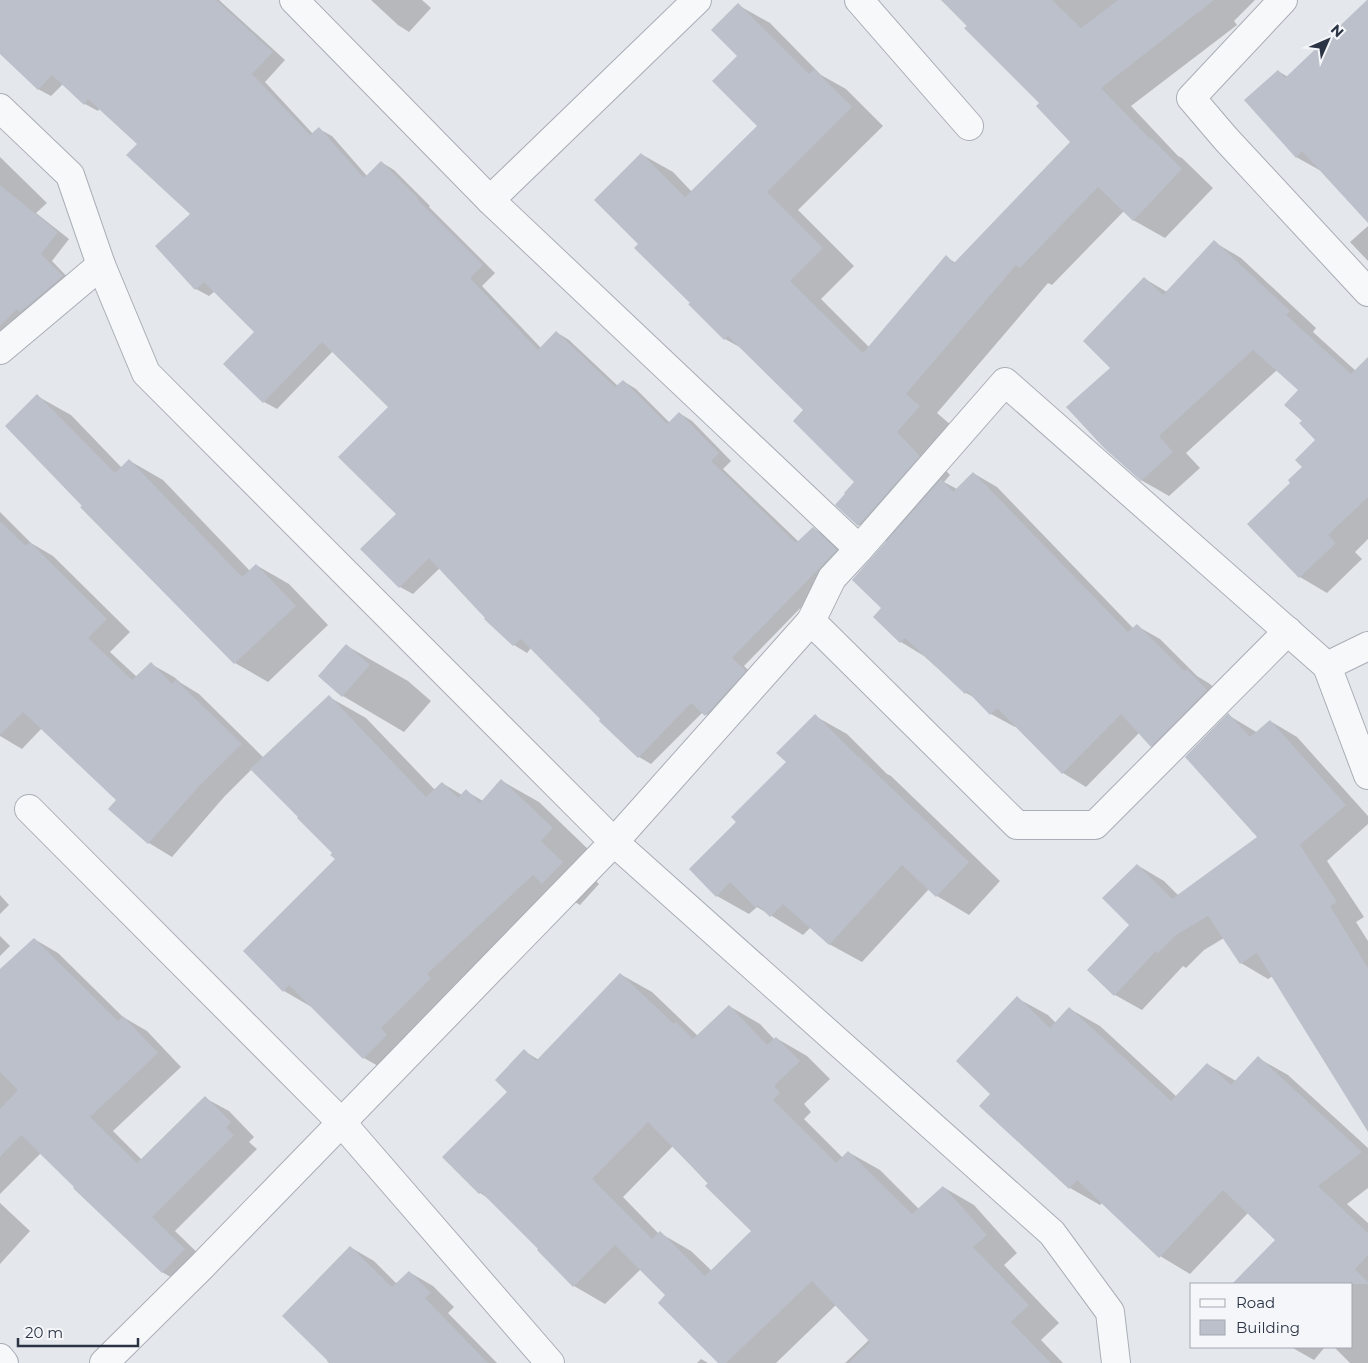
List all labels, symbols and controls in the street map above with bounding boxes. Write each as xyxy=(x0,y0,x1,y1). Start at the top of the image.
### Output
north arrow xyxy=(1303,15,1353,65)
text: N xyxy=(1327,20,1348,41)
legend xyxy=(1190,1283,1353,1348)
text: Road xyxy=(1236,1293,1275,1312)
scale bar xyxy=(18,1316,138,1348)
text: Building xyxy=(1236,1318,1300,1337)
text: 20 m xyxy=(25,1323,63,1342)

